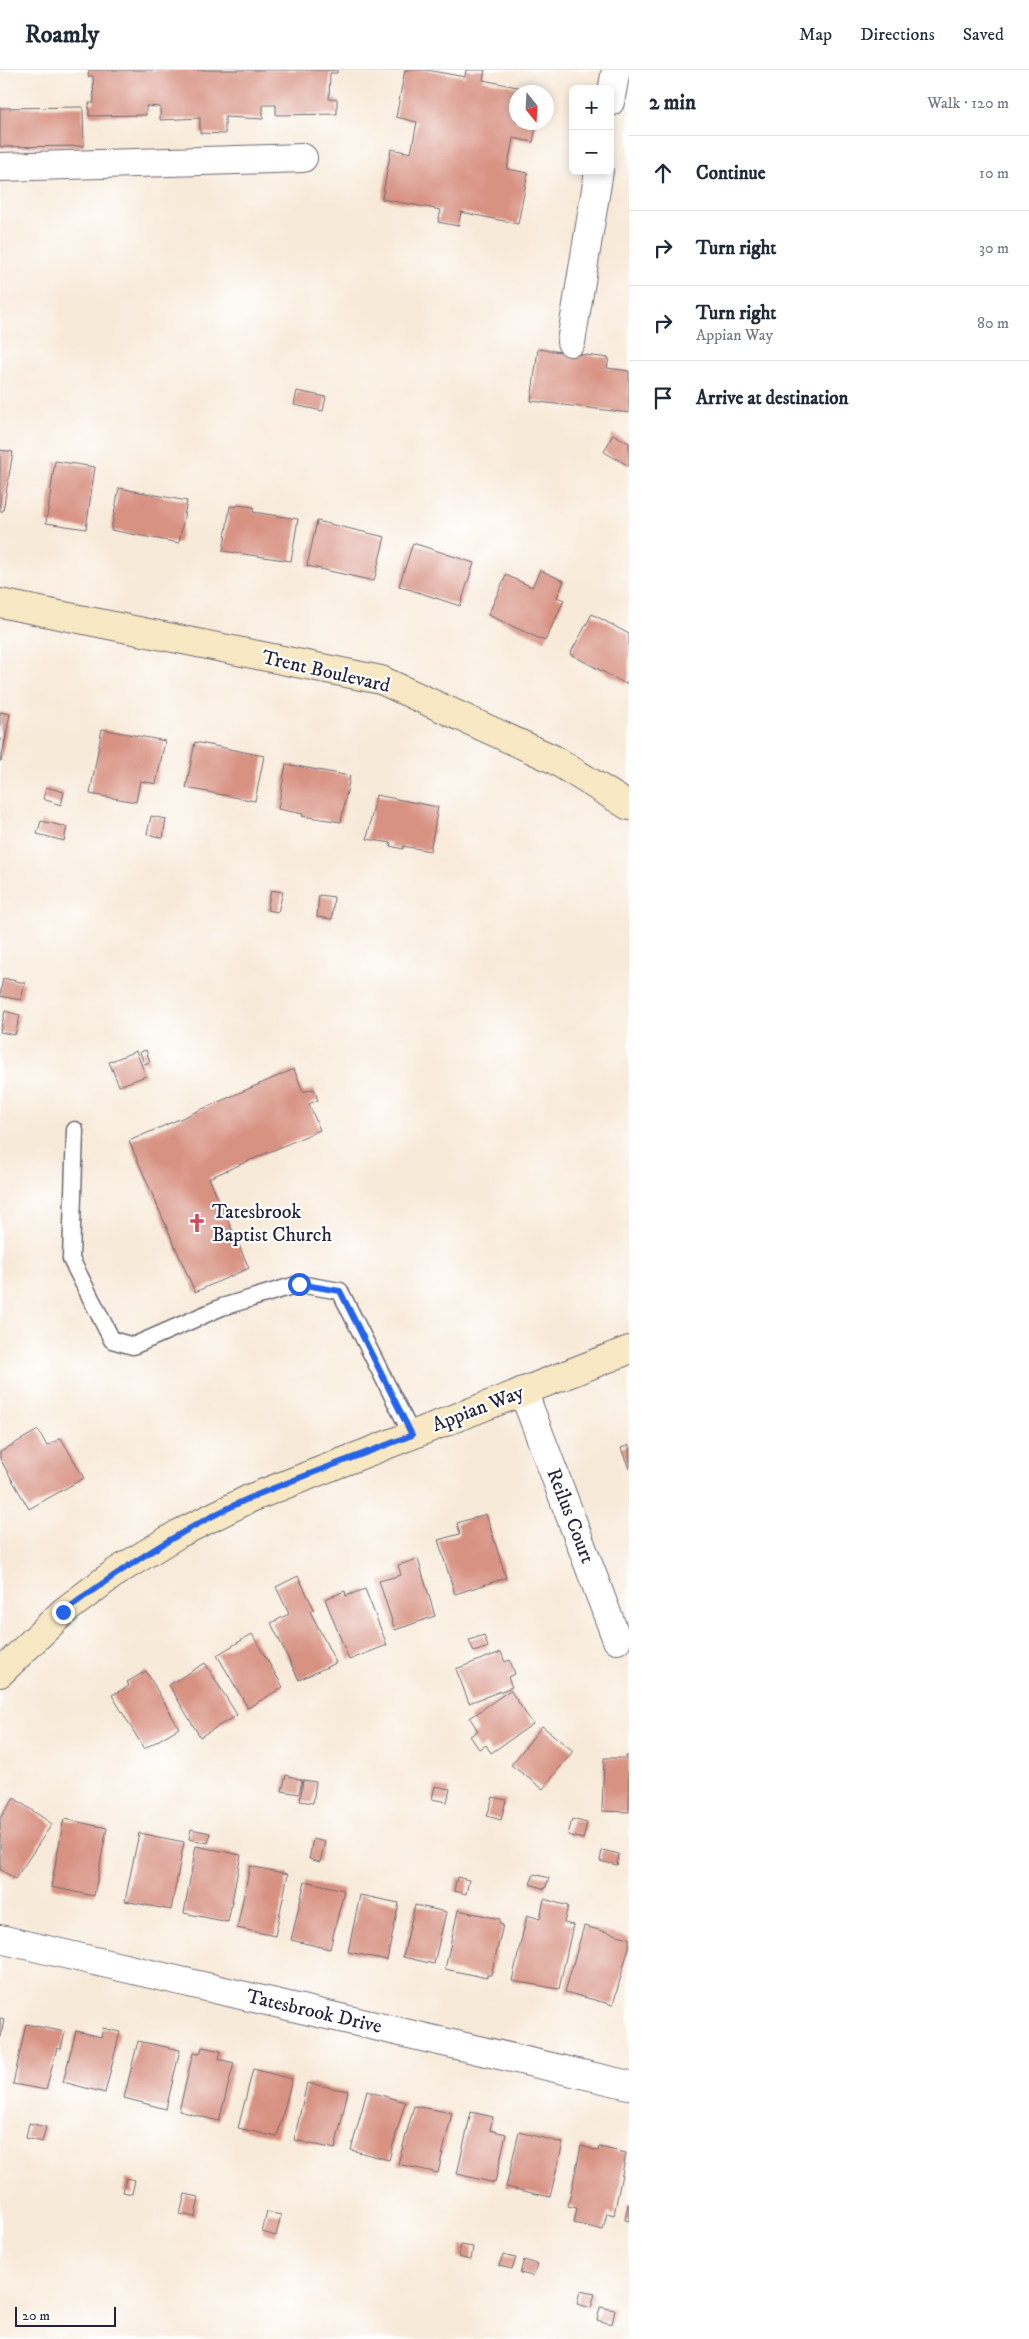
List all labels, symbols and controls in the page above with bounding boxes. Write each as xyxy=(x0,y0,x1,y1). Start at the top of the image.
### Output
text: Roamly xyxy=(25,20,99,50)
text: Map xyxy=(799,24,832,46)
text: Directions xyxy=(860,24,935,46)
text: Saved xyxy=(963,24,1004,46)
north arrow xyxy=(509,85,554,130)
map controls xyxy=(569,85,614,175)
button: + xyxy=(569,85,614,130)
text: 2 min xyxy=(649,90,696,116)
text: Walk · 120 m xyxy=(927,93,1009,113)
button: − xyxy=(569,130,614,175)
icon: ahead xyxy=(649,159,677,187)
text: Continue xyxy=(696,162,766,185)
text: 10 m xyxy=(979,163,1009,183)
icon: right xyxy=(649,234,677,262)
text: Turn right xyxy=(696,237,776,260)
text: 30 m xyxy=(979,238,1009,258)
text: Turn right xyxy=(696,302,776,325)
icon: right xyxy=(649,309,677,337)
text: 80 m xyxy=(977,313,1009,333)
text: Appian Way xyxy=(696,325,773,345)
icon: arrive xyxy=(649,384,677,412)
text: Arrive at destination xyxy=(696,387,848,410)
street label: Trent Boulevard xyxy=(259,645,393,699)
place label: Tatesbrook Baptist Church xyxy=(212,1200,332,1248)
church icon: Tatesbrook Baptist Church xyxy=(186,1212,208,1234)
route start xyxy=(288,1273,311,1296)
street label: Appian Way xyxy=(429,1380,528,1438)
street label: Reilus Court xyxy=(540,1465,600,1567)
route end xyxy=(52,1601,75,1624)
street label: Tatesbrook Drive xyxy=(244,1984,384,2040)
scale bar xyxy=(15,2304,116,2327)
text: 20 m xyxy=(22,2307,50,2325)

